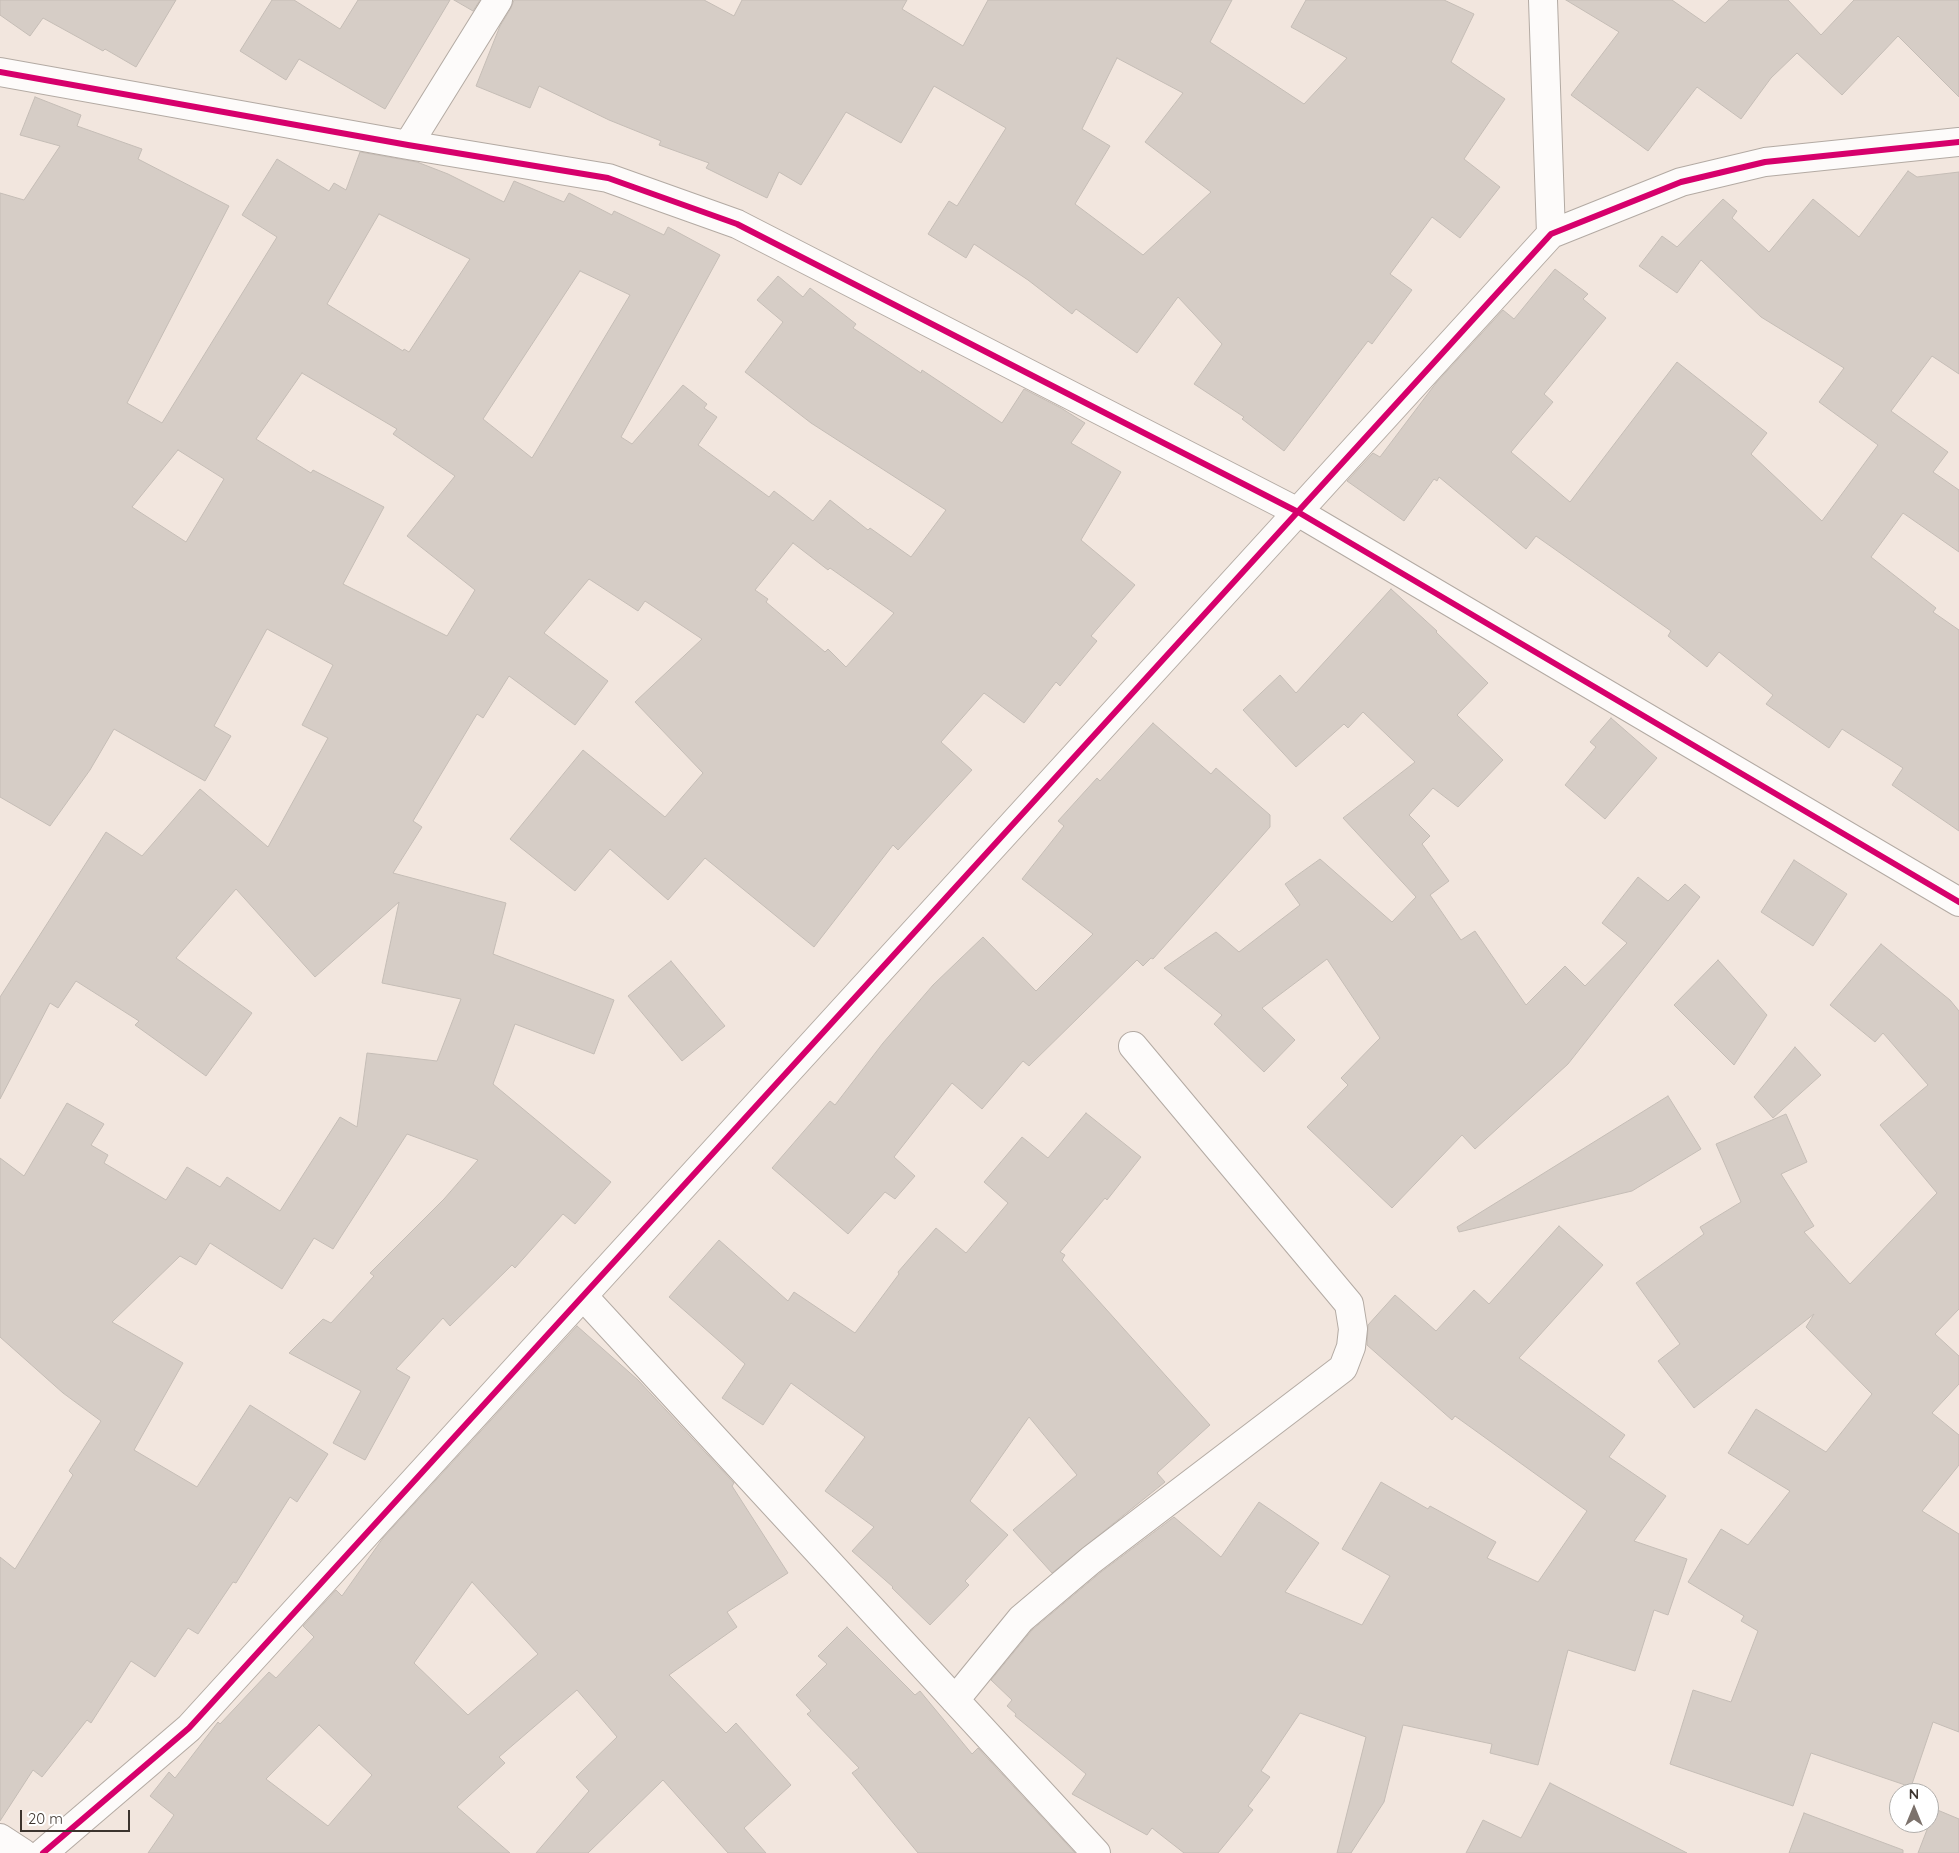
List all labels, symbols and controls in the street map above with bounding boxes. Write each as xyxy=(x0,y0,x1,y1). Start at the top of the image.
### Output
north arrow xyxy=(1889,1783,1939,1833)
text: N xyxy=(1909,1785,1919,1803)
scale bar xyxy=(22,1800,132,1832)
text: 20 m xyxy=(28,1809,63,1828)

